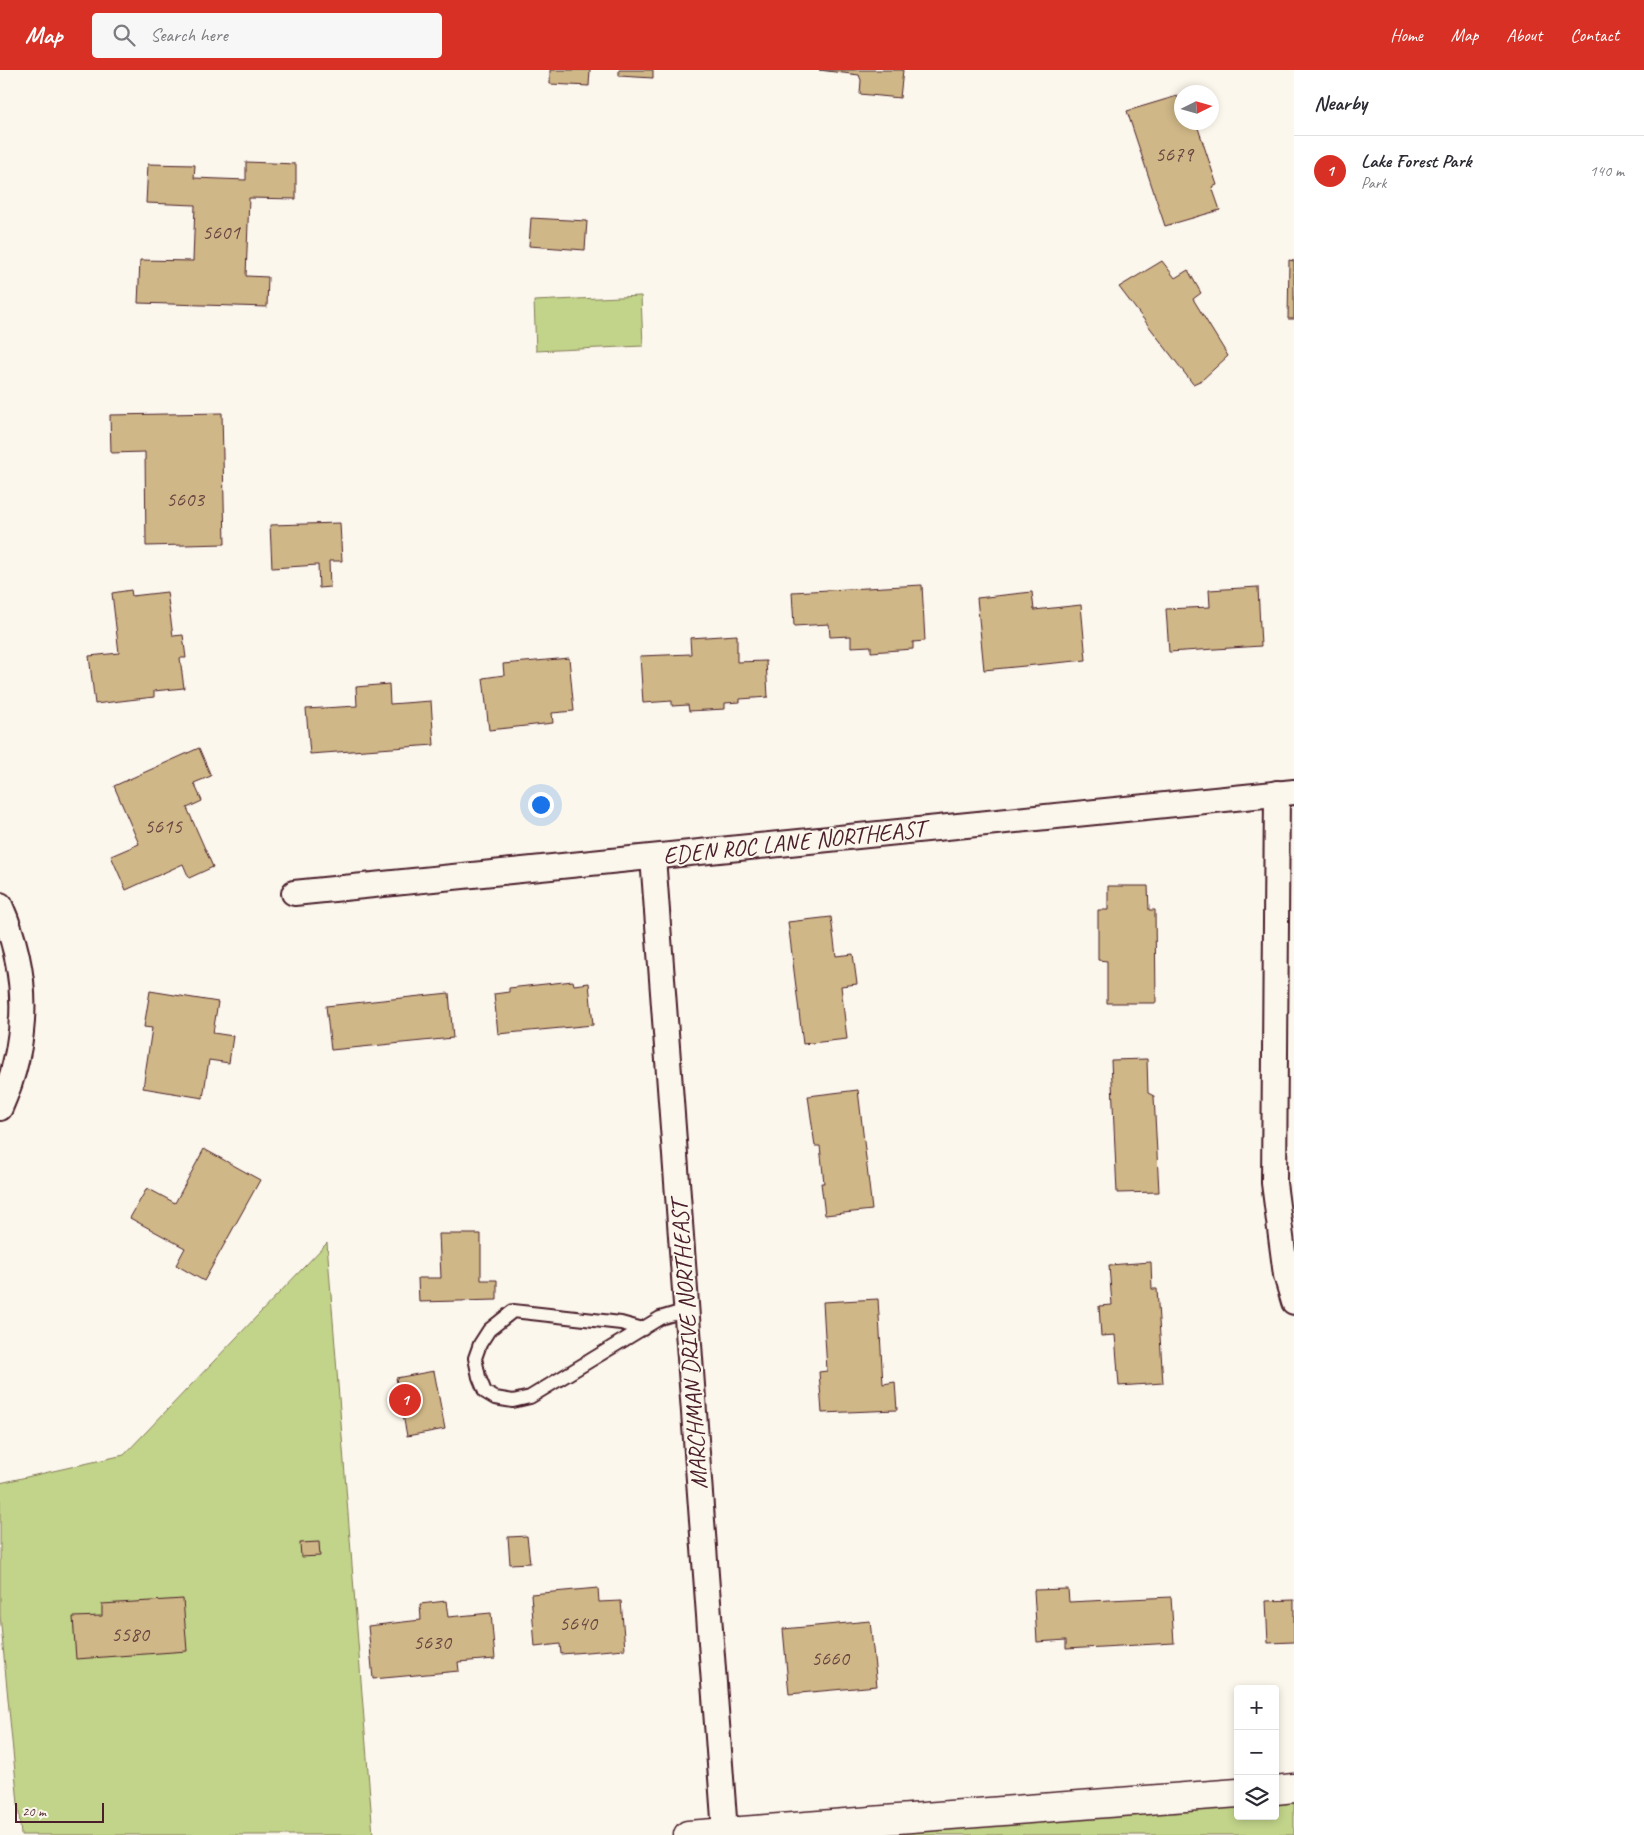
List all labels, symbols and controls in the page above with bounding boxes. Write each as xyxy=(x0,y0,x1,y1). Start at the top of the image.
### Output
search box xyxy=(92,13,442,58)
text: Map xyxy=(25,20,62,50)
icon: search xyxy=(110,21,138,49)
text: Search here xyxy=(150,23,228,47)
text: Home xyxy=(1390,24,1423,46)
text: Map xyxy=(1451,24,1478,46)
text: About xyxy=(1506,24,1542,46)
text: Contact xyxy=(1570,24,1619,46)
north arrow xyxy=(1174,85,1219,130)
text: Nearby xyxy=(1314,90,1367,116)
house number: 5679 xyxy=(1155,141,1194,167)
text: Lake Forest Park xyxy=(1361,149,1471,173)
text: 1 xyxy=(1326,161,1334,181)
text: 140 m xyxy=(1590,161,1624,181)
text: Park xyxy=(1361,173,1386,193)
house number: 5601 xyxy=(202,219,241,245)
house number: 5603 xyxy=(166,486,205,512)
your location xyxy=(528,792,554,818)
house number: 5615 xyxy=(144,813,183,839)
street label: EDEN ROC LANE NORTHEAST xyxy=(662,813,932,871)
street label: MARCHMAN DRIVE NORTHEAST xyxy=(664,1194,714,1490)
pin: 1 xyxy=(389,1381,421,1419)
house number: 5640 xyxy=(559,1610,598,1636)
house number: 5580 xyxy=(111,1621,150,1647)
house number: 5630 xyxy=(413,1629,452,1655)
house number: 5660 xyxy=(811,1645,850,1671)
map controls xyxy=(1234,1685,1279,1820)
button: + xyxy=(1234,1685,1279,1730)
button: − xyxy=(1234,1730,1279,1775)
button: layers xyxy=(1234,1775,1279,1820)
scale bar xyxy=(15,1800,104,1823)
text: 20 m xyxy=(22,1803,46,1820)

